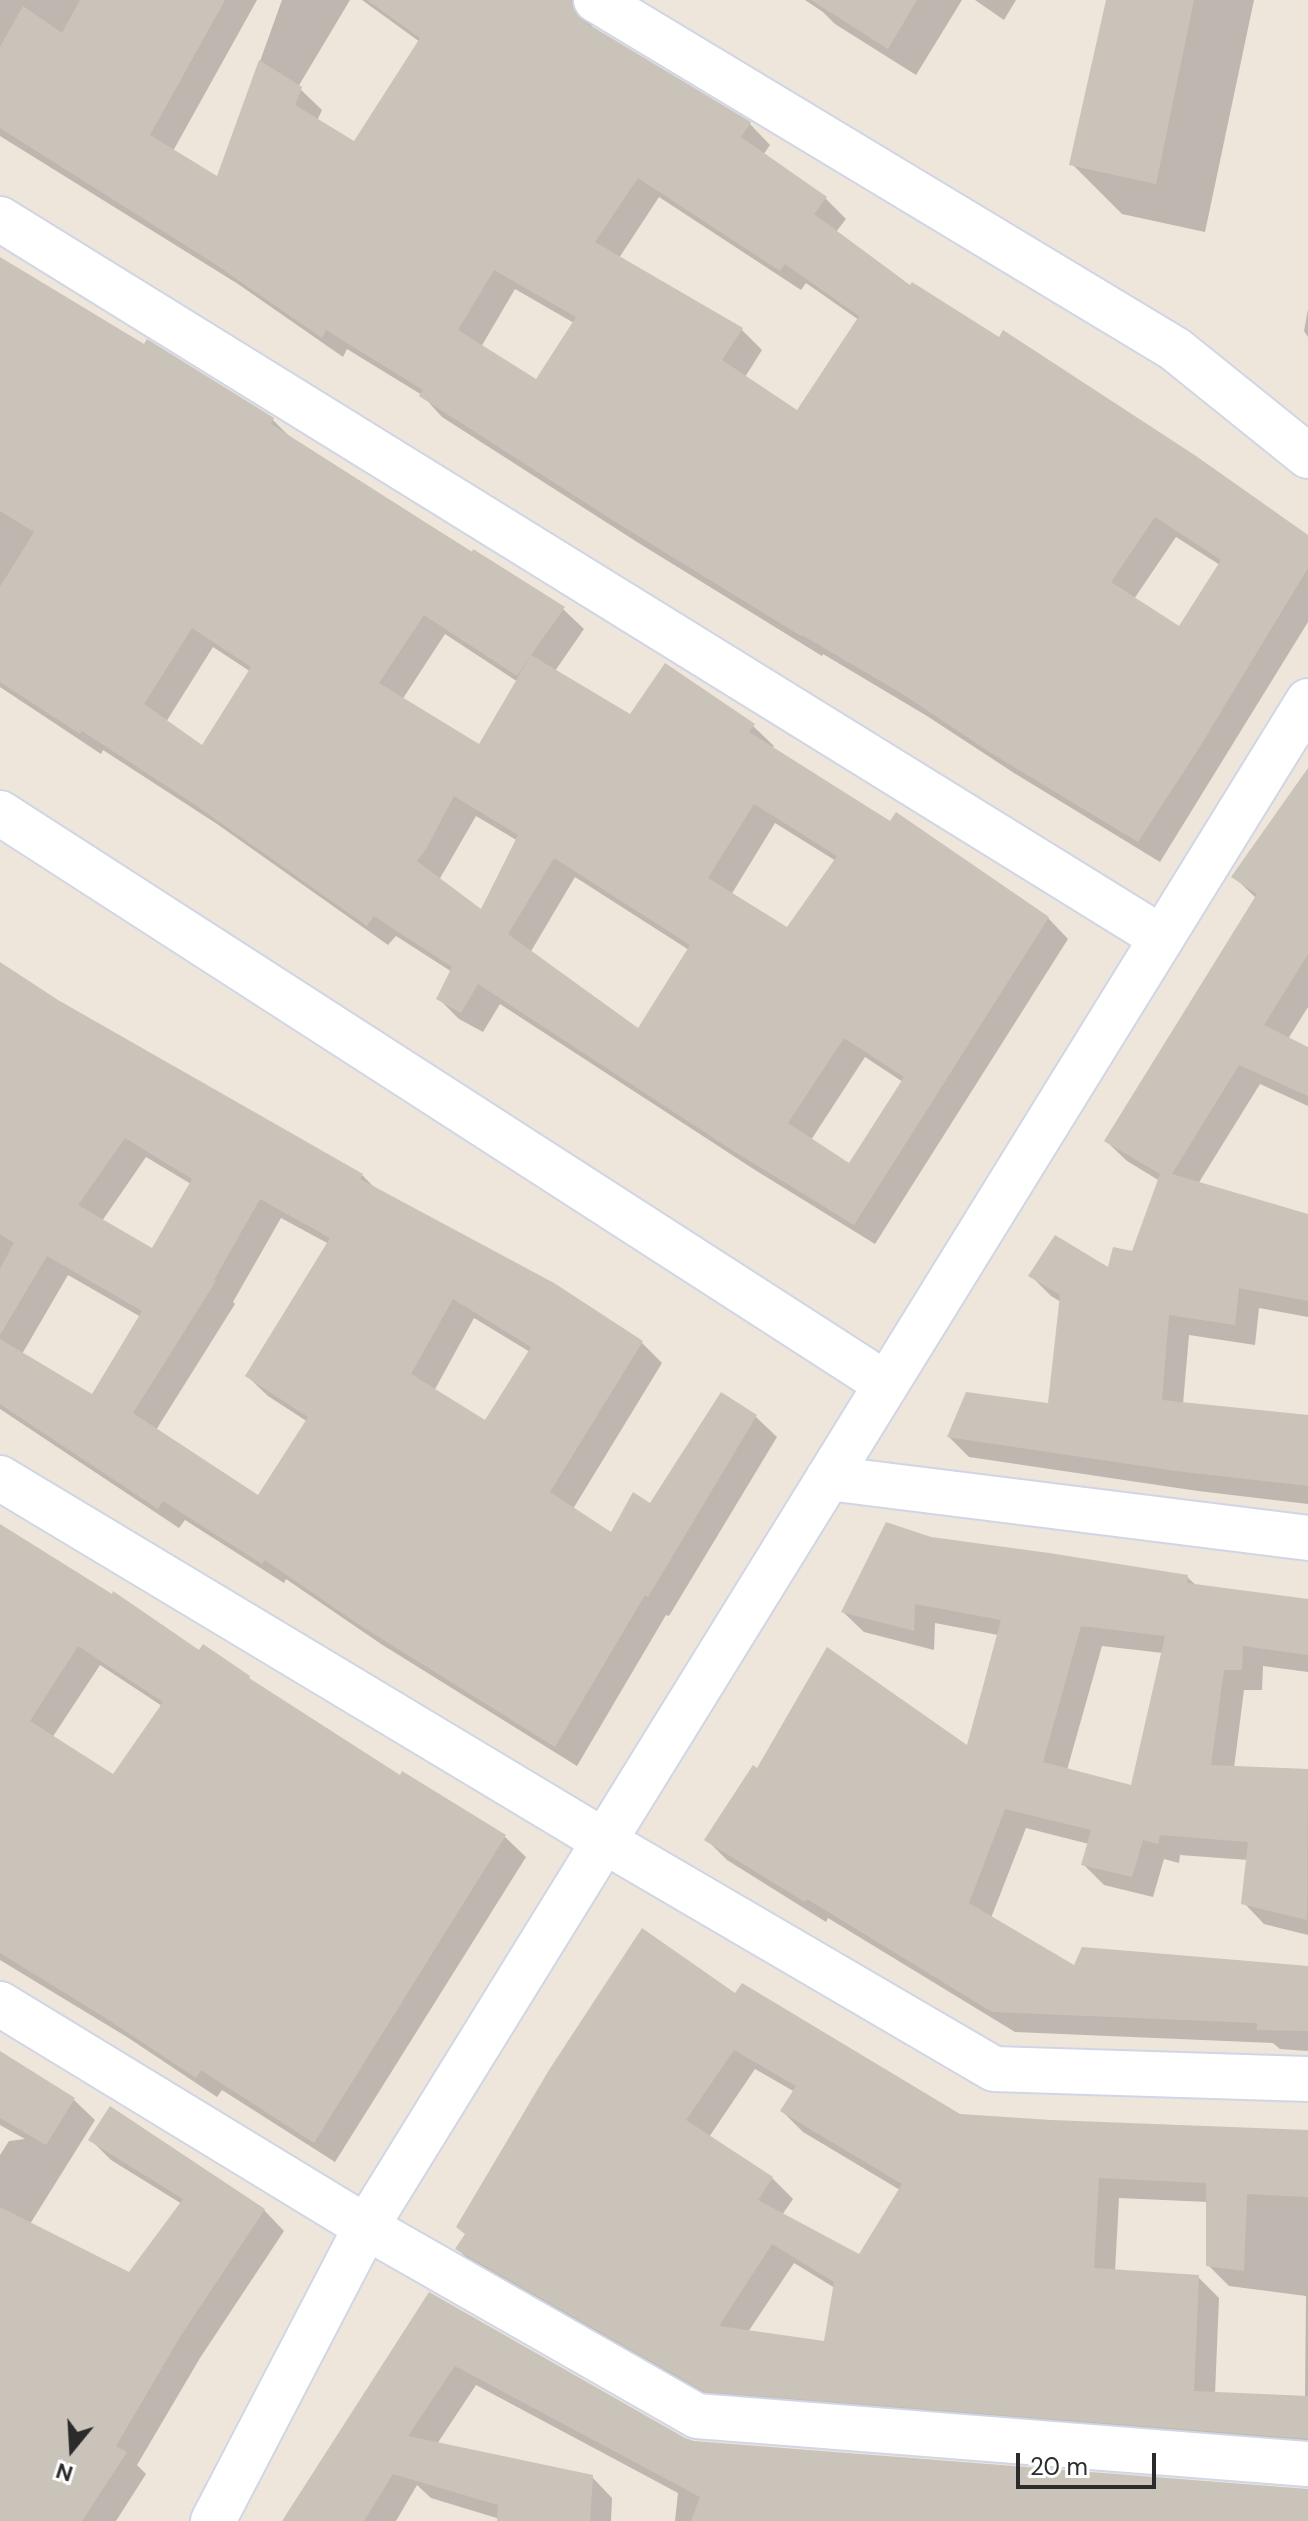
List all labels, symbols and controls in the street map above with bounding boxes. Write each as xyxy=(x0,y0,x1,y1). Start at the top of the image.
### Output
north arrow xyxy=(32,2409,112,2489)
scale bar xyxy=(1020,2437,1160,2487)
text: 20 m xyxy=(1030,2451,1088,2482)
text: N xyxy=(52,2456,77,2489)

